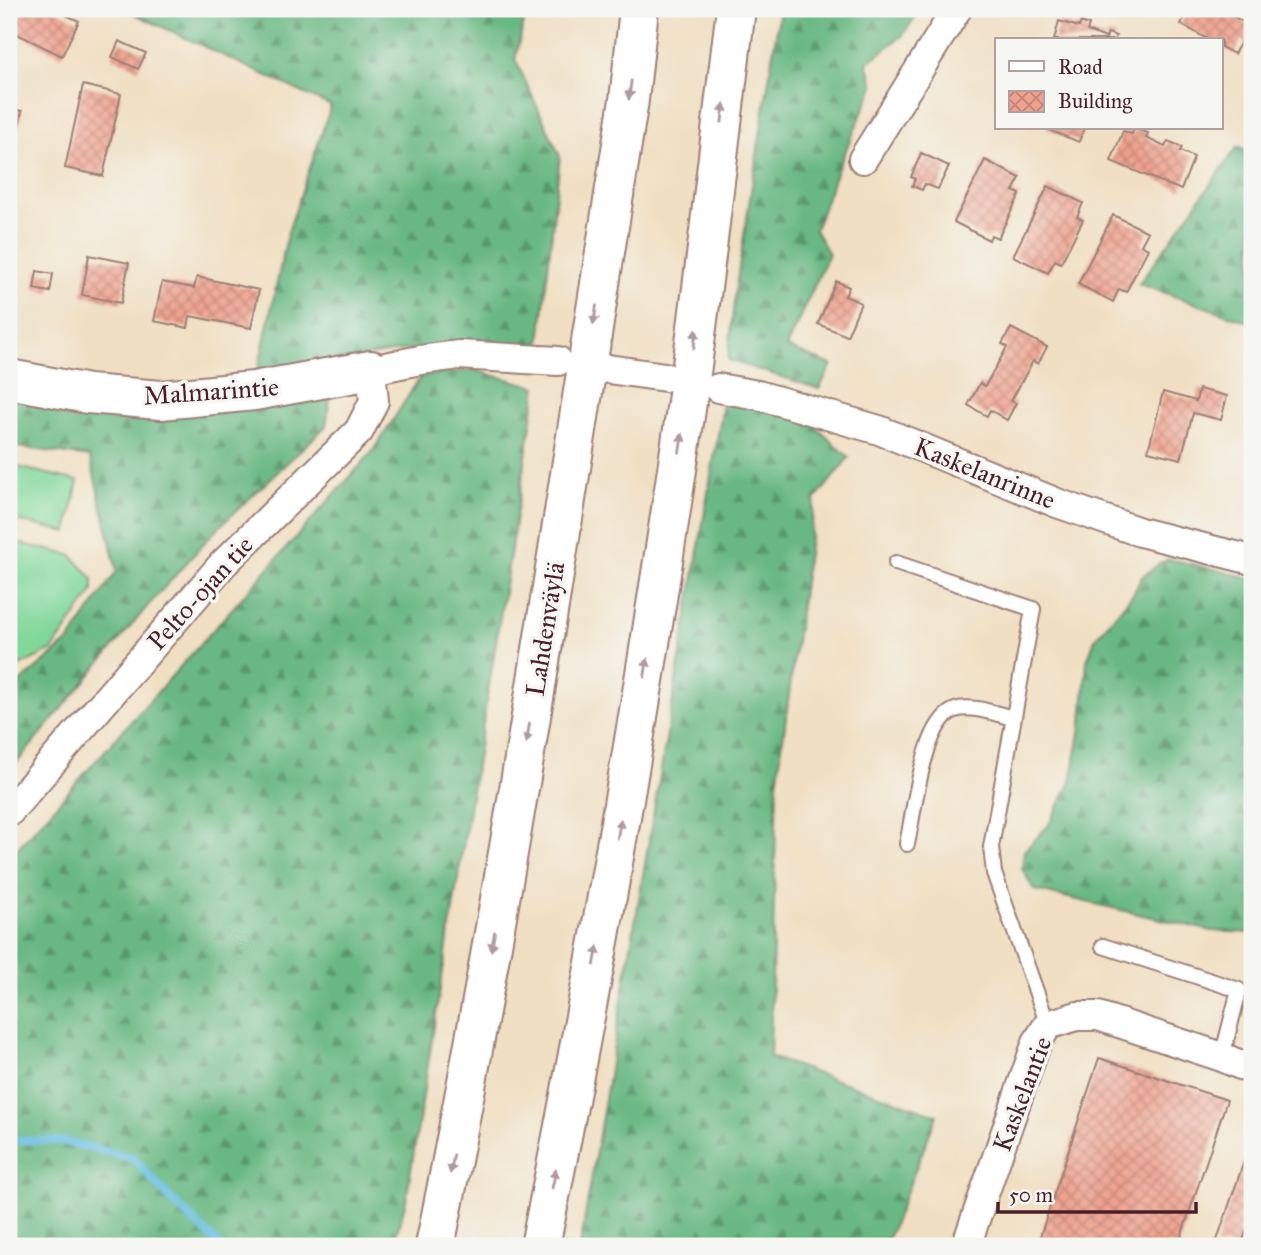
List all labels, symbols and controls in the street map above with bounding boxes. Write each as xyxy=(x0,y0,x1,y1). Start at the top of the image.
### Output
legend xyxy=(995,38,1222,130)
text: Road xyxy=(1058,54,1103,80)
one-way arrow xyxy=(625,79,636,101)
text: Building xyxy=(1058,88,1132,114)
one-way arrow xyxy=(718,102,729,124)
one-way arrow xyxy=(589,304,600,326)
one-way arrow xyxy=(689,327,700,349)
street label: Malmarintie xyxy=(142,370,280,412)
street label: Kaskelanrinne xyxy=(910,430,1060,516)
one-way arrow xyxy=(675,432,686,454)
street label: Pelto-ojan tie xyxy=(140,529,260,657)
street label: Lahdenväylä xyxy=(519,560,571,698)
one-way arrow xyxy=(641,657,652,679)
one-way arrow xyxy=(522,722,533,744)
one-way arrow xyxy=(614,818,625,840)
one-way arrow xyxy=(488,930,499,952)
one-way arrow xyxy=(591,945,602,967)
street label: Kaskelantie xyxy=(985,1032,1059,1156)
one-way arrow xyxy=(446,1153,457,1175)
one-way arrow xyxy=(549,1168,560,1190)
scale bar xyxy=(998,1171,1196,1215)
text: 50 m xyxy=(1009,1182,1054,1208)

